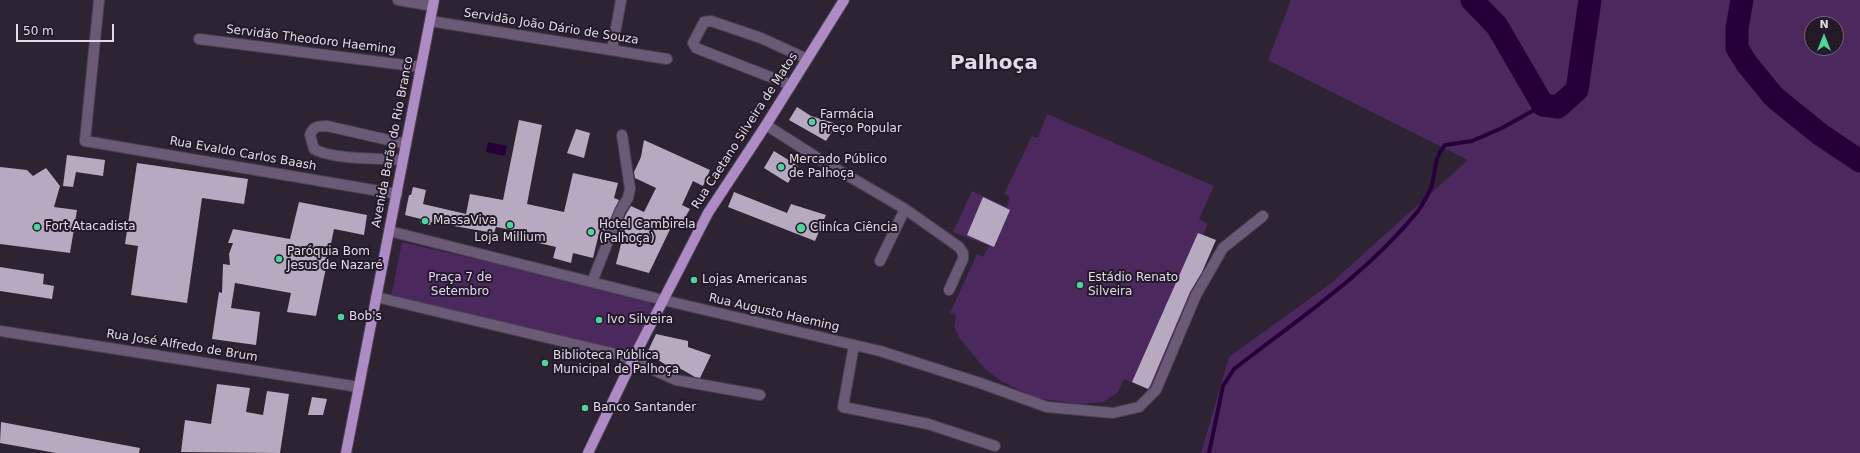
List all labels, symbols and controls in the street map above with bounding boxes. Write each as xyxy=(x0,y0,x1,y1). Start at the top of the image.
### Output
street label: Servidão João Dário de Souza xyxy=(462,6,640,48)
scale bar xyxy=(18,16,116,42)
north arrow xyxy=(1804,16,1844,56)
text: N xyxy=(1819,18,1829,31)
street label: Servidão Theodoro Haeming xyxy=(225,22,397,58)
text: 50 m xyxy=(23,24,54,38)
street label: Rua Caetano Silveira de Matos xyxy=(689,50,801,212)
district label: Palhoça xyxy=(950,52,1038,76)
street label: Avenida Barão do Rio Branco xyxy=(369,55,417,229)
place label: Farmácia Preço Popular xyxy=(820,108,902,136)
marker: Farmácia Preço Popular xyxy=(807,117,817,127)
street label: Rua Evaldo Carlos Baash xyxy=(168,134,318,174)
place label: Mercado Público de Palhoça xyxy=(789,153,887,181)
marker: Mercado Público de Palhoça xyxy=(776,162,786,172)
place label: MassaViva xyxy=(433,214,496,228)
marker: MassaViva xyxy=(420,216,430,226)
place label: Hotel Cambirela (Palhoça) xyxy=(599,218,696,246)
place label: Fort Atacadista xyxy=(45,220,136,234)
marker: Loja Millium xyxy=(505,220,515,230)
place label: Cliníca Ciência xyxy=(810,221,898,235)
marker: Fort Atacadista xyxy=(32,222,42,232)
marker: Cliníca Ciência xyxy=(795,222,807,234)
marker: Hotel Cambirela (Palhoça) xyxy=(586,227,596,237)
place label: Loja Millium xyxy=(474,231,546,245)
place label: Paróquia Bom Jesus de Nazaré xyxy=(287,245,383,273)
marker: Paróquia Bom Jesus de Nazaré xyxy=(274,254,284,264)
park label: Praça 7 de Setembro xyxy=(428,271,492,299)
place label: Estádio Renato Silveira xyxy=(1088,271,1178,299)
place label: Lojas Americanas xyxy=(702,273,807,287)
marker: Lojas Americanas xyxy=(689,275,699,285)
marker: Estádio Renato Silveira xyxy=(1075,280,1085,290)
street label: Rua Augusto Haeming xyxy=(707,291,841,335)
place label: Bob's xyxy=(349,310,382,324)
marker: Bob's xyxy=(336,312,346,322)
place label: Ivo Silveira xyxy=(607,313,673,327)
marker: Ivo Silveira xyxy=(594,315,604,325)
street label: Rua José Alfredo de Brum xyxy=(105,327,259,365)
place label: Biblioteca Pública Municipal de Palhoça xyxy=(553,349,679,377)
marker: Biblioteca Pública Municipal de Palhoça xyxy=(540,358,550,368)
place label: Banco Santander xyxy=(593,401,696,415)
marker: Banco Santander xyxy=(580,403,590,413)

